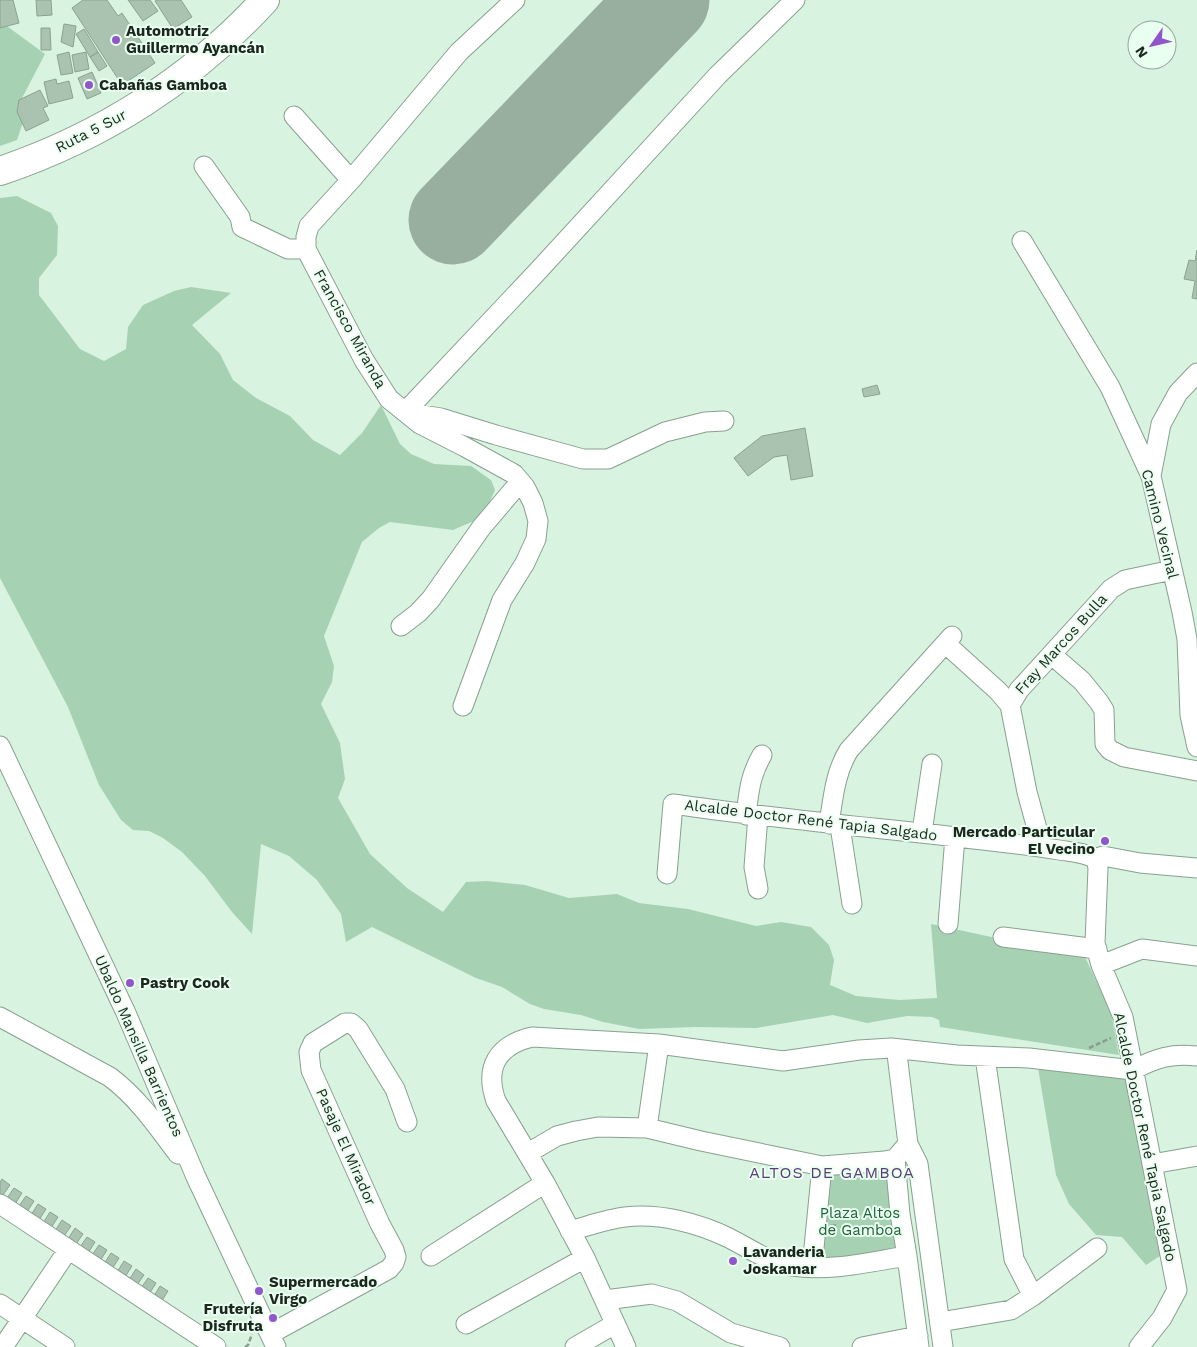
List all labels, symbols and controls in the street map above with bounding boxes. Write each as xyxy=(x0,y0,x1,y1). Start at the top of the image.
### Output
north arrow xyxy=(1127,20,1177,70)
place label: Automotriz Guillermo Ayancán xyxy=(126,22,265,57)
marker: Automotriz Guillermo Ayancán xyxy=(110,34,122,46)
text: N xyxy=(1132,43,1151,61)
place label: Cabañas Gamboa xyxy=(99,76,227,94)
marker: Cabañas Gamboa xyxy=(83,79,95,91)
street label: Ruta 5 Sur xyxy=(52,105,130,157)
street label: Francisco Miranda xyxy=(310,266,390,392)
street label: Camino Vecinal xyxy=(1138,467,1182,581)
street label: Fray Marcos Bulla xyxy=(1011,590,1111,698)
street label: Alcalde Doctor René Tapia Salgado xyxy=(684,796,938,844)
place label: Mercado Particular El Vecino xyxy=(953,823,1096,858)
marker: Mercado Particular El Vecino xyxy=(1099,835,1111,847)
street label: Ubaldo Mansilla Barrientos xyxy=(91,952,187,1140)
place label: Pastry Cook xyxy=(140,974,230,992)
marker: Pastry Cook xyxy=(124,977,136,989)
street label: Alcalde Doctor René Tapia Salgado xyxy=(1110,1011,1180,1263)
street label: Pasaje El Mirador xyxy=(312,1086,380,1208)
district label: ALTOS DE GAMBOA xyxy=(749,1163,915,1182)
park label: Plaza Altos de Gamboa xyxy=(818,1204,902,1239)
place label: Lavanderia Joskamar xyxy=(743,1243,825,1278)
marker: Lavanderia Joskamar xyxy=(727,1255,739,1267)
place label: Supermercado Virgo xyxy=(269,1273,377,1308)
marker: Supermercado Virgo xyxy=(253,1285,265,1297)
place label: Frutería Disfruta xyxy=(203,1300,263,1335)
marker: Frutería Disfruta xyxy=(267,1312,279,1324)

